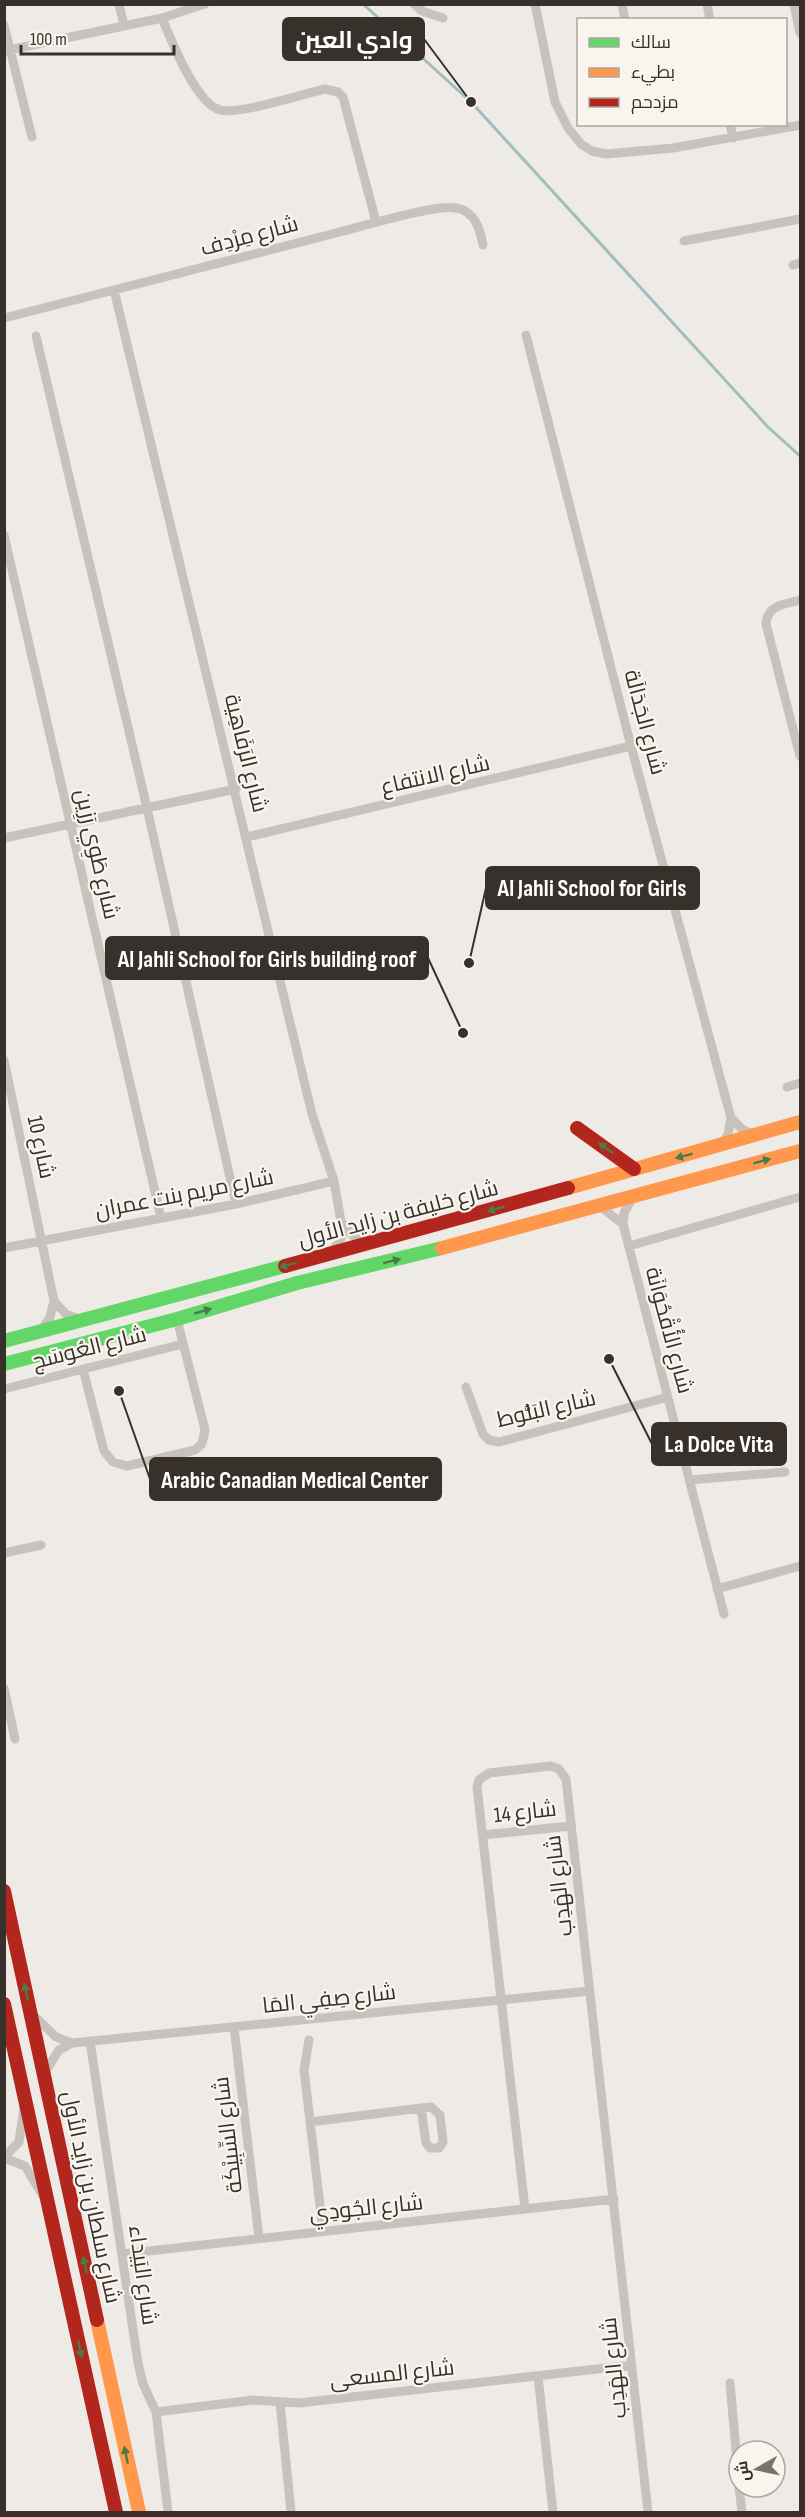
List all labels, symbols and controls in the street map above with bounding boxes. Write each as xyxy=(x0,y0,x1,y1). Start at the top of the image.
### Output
scale bar xyxy=(21,18,174,56)
callout: وادي العين xyxy=(283,18,424,60)
legend xyxy=(577,18,787,126)
text: وادي العين xyxy=(295,26,413,59)
text: 100 m xyxy=(30,29,67,50)
text: سالك xyxy=(631,32,671,53)
text: بطيء xyxy=(631,62,675,86)
text: مزدحم xyxy=(631,92,679,114)
street label: شارع مِرْدِف xyxy=(197,210,301,262)
street label: شارع الجَدَالَة xyxy=(618,667,672,778)
street label: شارع الرَفَاهِية xyxy=(218,691,273,815)
street label: شارع الانتفاع xyxy=(378,750,493,801)
street label: شارع طَوِي رَزِين xyxy=(66,787,125,923)
callout: Al Jahli School for Girls xyxy=(486,867,699,909)
text: Al Jahli School for Girls xyxy=(497,874,686,903)
callout: Al Jahli School for Girls building roof xyxy=(106,937,428,979)
text: Al Jahli School for Girls building roof xyxy=(117,945,417,974)
street label: شارع 10 xyxy=(21,1113,60,1181)
one-way arrow xyxy=(598,1143,613,1155)
one-way arrow xyxy=(675,1151,693,1161)
one-way arrow xyxy=(753,1156,771,1166)
street label: شارع مريم بنت عمران xyxy=(93,1164,276,1226)
street label: شارع خليفة بن زايد الأول xyxy=(295,1175,501,1254)
one-way arrow xyxy=(487,1204,505,1214)
one-way arrow xyxy=(382,1256,401,1266)
one-way arrow xyxy=(278,1261,297,1271)
street label: شارع الأُقْحُوَانَة xyxy=(639,1263,701,1397)
one-way arrow xyxy=(194,1306,212,1315)
street label: شارع العُوسَج xyxy=(29,1321,149,1376)
street label: شارع البَلُّوط xyxy=(494,1385,598,1434)
callout: La Dolce Vita xyxy=(652,1423,786,1465)
text: La Dolce Vita xyxy=(664,1430,774,1459)
callout: Arabic Canadian Medical Center xyxy=(150,1458,441,1500)
text: Arabic Canadian Medical Center xyxy=(160,1466,429,1495)
street label: شارع 14 xyxy=(492,1796,558,1829)
street label: شارع الهَدِب xyxy=(540,1834,579,1938)
street label: شارع صِفِي المَا xyxy=(261,1979,398,2022)
one-way arrow xyxy=(21,1983,31,2001)
street label: شارع السِّبِيْكَة xyxy=(208,2075,249,2195)
street label: شارع سلطان بن زايد الأول xyxy=(55,2089,126,2306)
street label: شارع الجُودِي xyxy=(308,2189,425,2230)
street label: شارع البَيداء xyxy=(122,2223,163,2327)
one-way arrow xyxy=(80,2255,89,2274)
street label: شارع الهَدِب xyxy=(596,2316,633,2420)
one-way arrow xyxy=(75,2339,85,2358)
street label: شارع المسعى xyxy=(328,2355,456,2394)
north arrow xyxy=(727,2439,787,2499)
one-way arrow xyxy=(121,2446,130,2465)
text: ش xyxy=(733,2459,755,2483)

